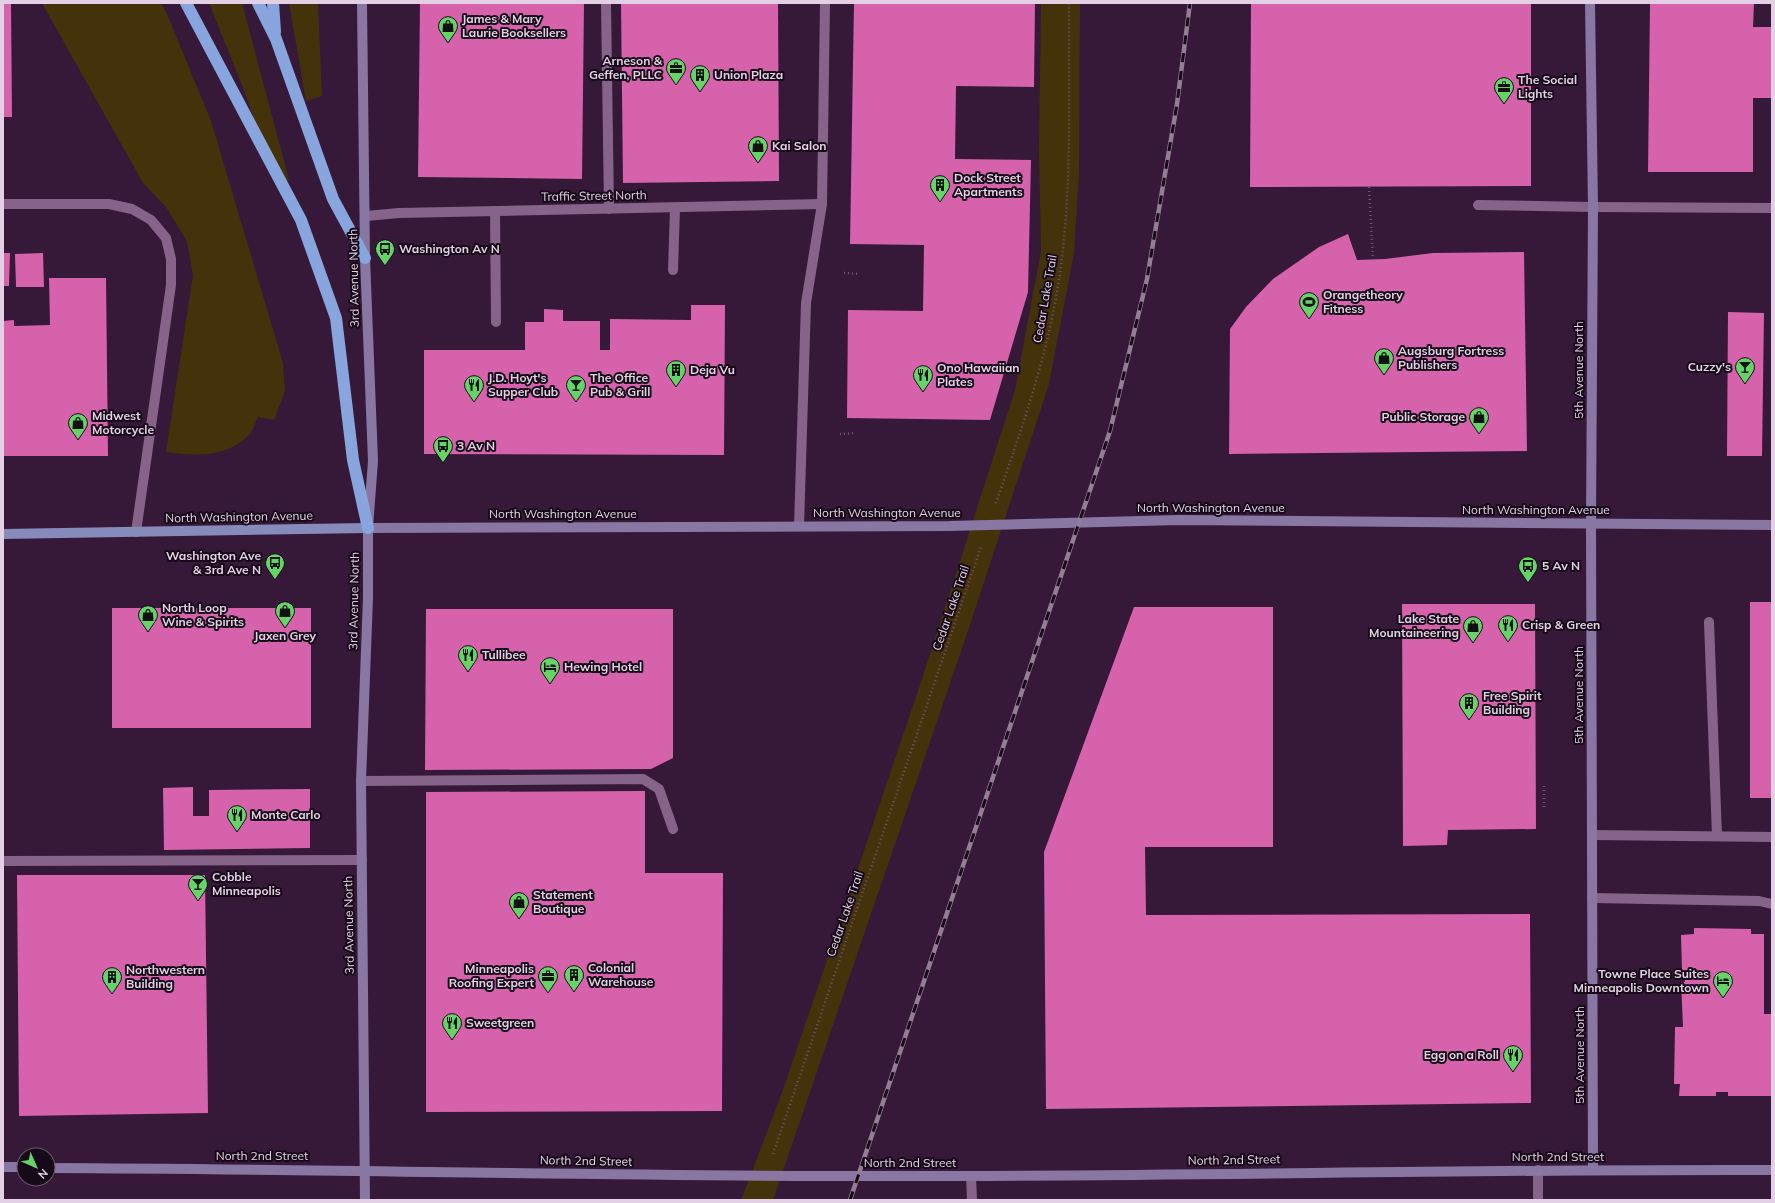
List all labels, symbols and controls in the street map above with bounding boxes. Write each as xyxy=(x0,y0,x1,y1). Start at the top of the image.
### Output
place label: James & Mary Laurie Booksellers xyxy=(462,11,566,40)
shop icon: James & Mary Laurie Booksellers xyxy=(437,15,459,43)
place label: Arneson & Geffen, PLLC xyxy=(589,53,663,82)
office icon: Arneson & Geffen, PLLC xyxy=(665,57,687,85)
building icon: Union Plaza xyxy=(689,64,711,92)
place label: Union Plaza xyxy=(714,67,783,82)
place label: The Social Lights xyxy=(1518,72,1577,101)
office icon: The Social Lights xyxy=(1493,76,1515,104)
shop icon: Kai Salon xyxy=(747,135,769,163)
place label: Kai Salon xyxy=(772,138,827,153)
place label: Dock Street Apartments xyxy=(954,170,1023,199)
building icon: Dock Street Apartments xyxy=(929,174,951,202)
street label: Traffic Street North xyxy=(541,187,647,204)
street label: 3rd Avenue North xyxy=(345,229,362,327)
bus stop icon: Washington Av N xyxy=(374,238,396,266)
place label: Washington Av N xyxy=(399,241,500,256)
street label: Cedar Lake Trail xyxy=(1029,254,1060,344)
place label: Orangetheory Fitness xyxy=(1323,287,1403,316)
sports icon: Orangetheory Fitness xyxy=(1298,291,1320,319)
street label: 5th Avenue North xyxy=(1571,321,1586,419)
place label: Augsburg Fortress Publishers xyxy=(1398,343,1504,372)
shop icon: Augsburg Fortress Publishers xyxy=(1373,347,1395,375)
bar icon: Cuzzy's xyxy=(1734,356,1756,384)
building icon: Deja Vu xyxy=(665,359,687,387)
place label: Cuzzy's xyxy=(1688,359,1731,374)
place label: Ono Hawaiian Plates xyxy=(937,360,1020,389)
place label: Deja Vu xyxy=(690,362,735,377)
restaurant icon: Ono Hawaiian Plates xyxy=(912,364,934,392)
place label: J.D. Hoyt's Supper Club xyxy=(488,370,558,399)
place label: The Office Pub & Grill xyxy=(590,370,650,399)
restaurant icon: J.D. Hoyt's Supper Club xyxy=(463,374,485,402)
bar icon: The Office Pub & Grill xyxy=(565,374,587,402)
shop icon: Public Storage xyxy=(1468,406,1490,434)
place label: Midwest Motorcycle xyxy=(92,408,154,437)
place label: Public Storage xyxy=(1382,409,1465,424)
shop icon: Midwest Motorcycle xyxy=(67,412,89,440)
bus stop icon: 3 Av N xyxy=(432,435,454,463)
place label: 3 Av N xyxy=(457,438,495,453)
street label: North Washington Avenue xyxy=(1137,500,1285,515)
street label: North Washington Avenue xyxy=(1462,502,1610,517)
street label: North Washington Avenue xyxy=(813,505,961,520)
street label: North Washington Avenue xyxy=(489,506,637,521)
street label: North Washington Avenue xyxy=(165,508,313,525)
place label: Washington Ave & 3rd Ave N xyxy=(166,548,261,577)
bus stop icon: Washington Ave & 3rd Ave N xyxy=(264,552,286,580)
street label: 3rd Avenue North xyxy=(345,552,362,650)
bus stop icon: 5 Av N xyxy=(1517,555,1539,583)
place label: 5 Av N xyxy=(1542,558,1580,573)
street label: Cedar Lake Trail xyxy=(929,563,972,652)
place label: North Loop Wine & Spirits xyxy=(162,600,244,629)
shop icon: Jaxen Grey xyxy=(274,600,296,628)
shop icon: North Loop Wine & Spirits xyxy=(137,604,159,632)
place label: Lake State Mountaineering xyxy=(1369,611,1459,640)
restaurant icon: Crisp & Green xyxy=(1497,614,1519,642)
shop icon: Lake State Mountaineering xyxy=(1462,615,1484,643)
place label: Crisp & Green xyxy=(1522,617,1600,632)
place label: Jaxen Grey xyxy=(254,628,316,643)
restaurant icon: Tullibee xyxy=(457,644,479,672)
street label: 5th Avenue North xyxy=(1571,646,1586,744)
place label: Tullibee xyxy=(482,647,526,662)
hotel icon: Hewing Hotel xyxy=(539,656,561,684)
place label: Hewing Hotel xyxy=(564,659,642,674)
place label: Free Spirit Building xyxy=(1483,688,1542,717)
building icon: Free Spirit Building xyxy=(1458,692,1480,720)
restaurant icon: Monte Carlo xyxy=(226,804,248,832)
place label: Monte Carlo xyxy=(251,807,321,822)
place label: Cobble Minneapolis xyxy=(212,869,281,898)
street label: Cedar Lake Trail xyxy=(823,869,866,958)
bar icon: Cobble Minneapolis xyxy=(187,873,209,901)
street label: 3rd Avenue North xyxy=(340,876,357,974)
place label: Statement Boutique xyxy=(533,887,593,916)
shop icon: Statement Boutique xyxy=(508,891,530,919)
place label: Colonial Warehouse xyxy=(588,960,654,989)
place label: Minneapolis Roofing Expert xyxy=(449,961,534,990)
place label: Northwestern Building xyxy=(126,962,205,991)
building icon: Colonial Warehouse xyxy=(563,964,585,992)
office icon: Minneapolis Roofing Expert xyxy=(537,965,559,993)
building icon: Northwestern Building xyxy=(101,966,123,994)
place label: Towne Place Suites Minneapolis Downtown xyxy=(1574,966,1709,995)
hotel icon: Towne Place Suites Minneapolis Downtown xyxy=(1712,970,1734,998)
street label: 5th Avenue North xyxy=(1572,1006,1587,1104)
restaurant icon: Sweetgreen xyxy=(441,1012,463,1040)
place label: Sweetgreen xyxy=(466,1015,534,1030)
restaurant icon: Egg on a Roll xyxy=(1502,1044,1524,1072)
place label: Egg on a Roll xyxy=(1424,1047,1499,1062)
north arrow xyxy=(16,1147,56,1187)
street label: North 2nd Street xyxy=(216,1148,308,1163)
street label: North 2nd Street xyxy=(1512,1149,1604,1164)
street label: North 2nd Street xyxy=(1188,1151,1280,1168)
street label: North 2nd Street xyxy=(540,1152,632,1169)
street label: North 2nd Street xyxy=(864,1155,956,1170)
text: N xyxy=(35,1166,51,1182)

